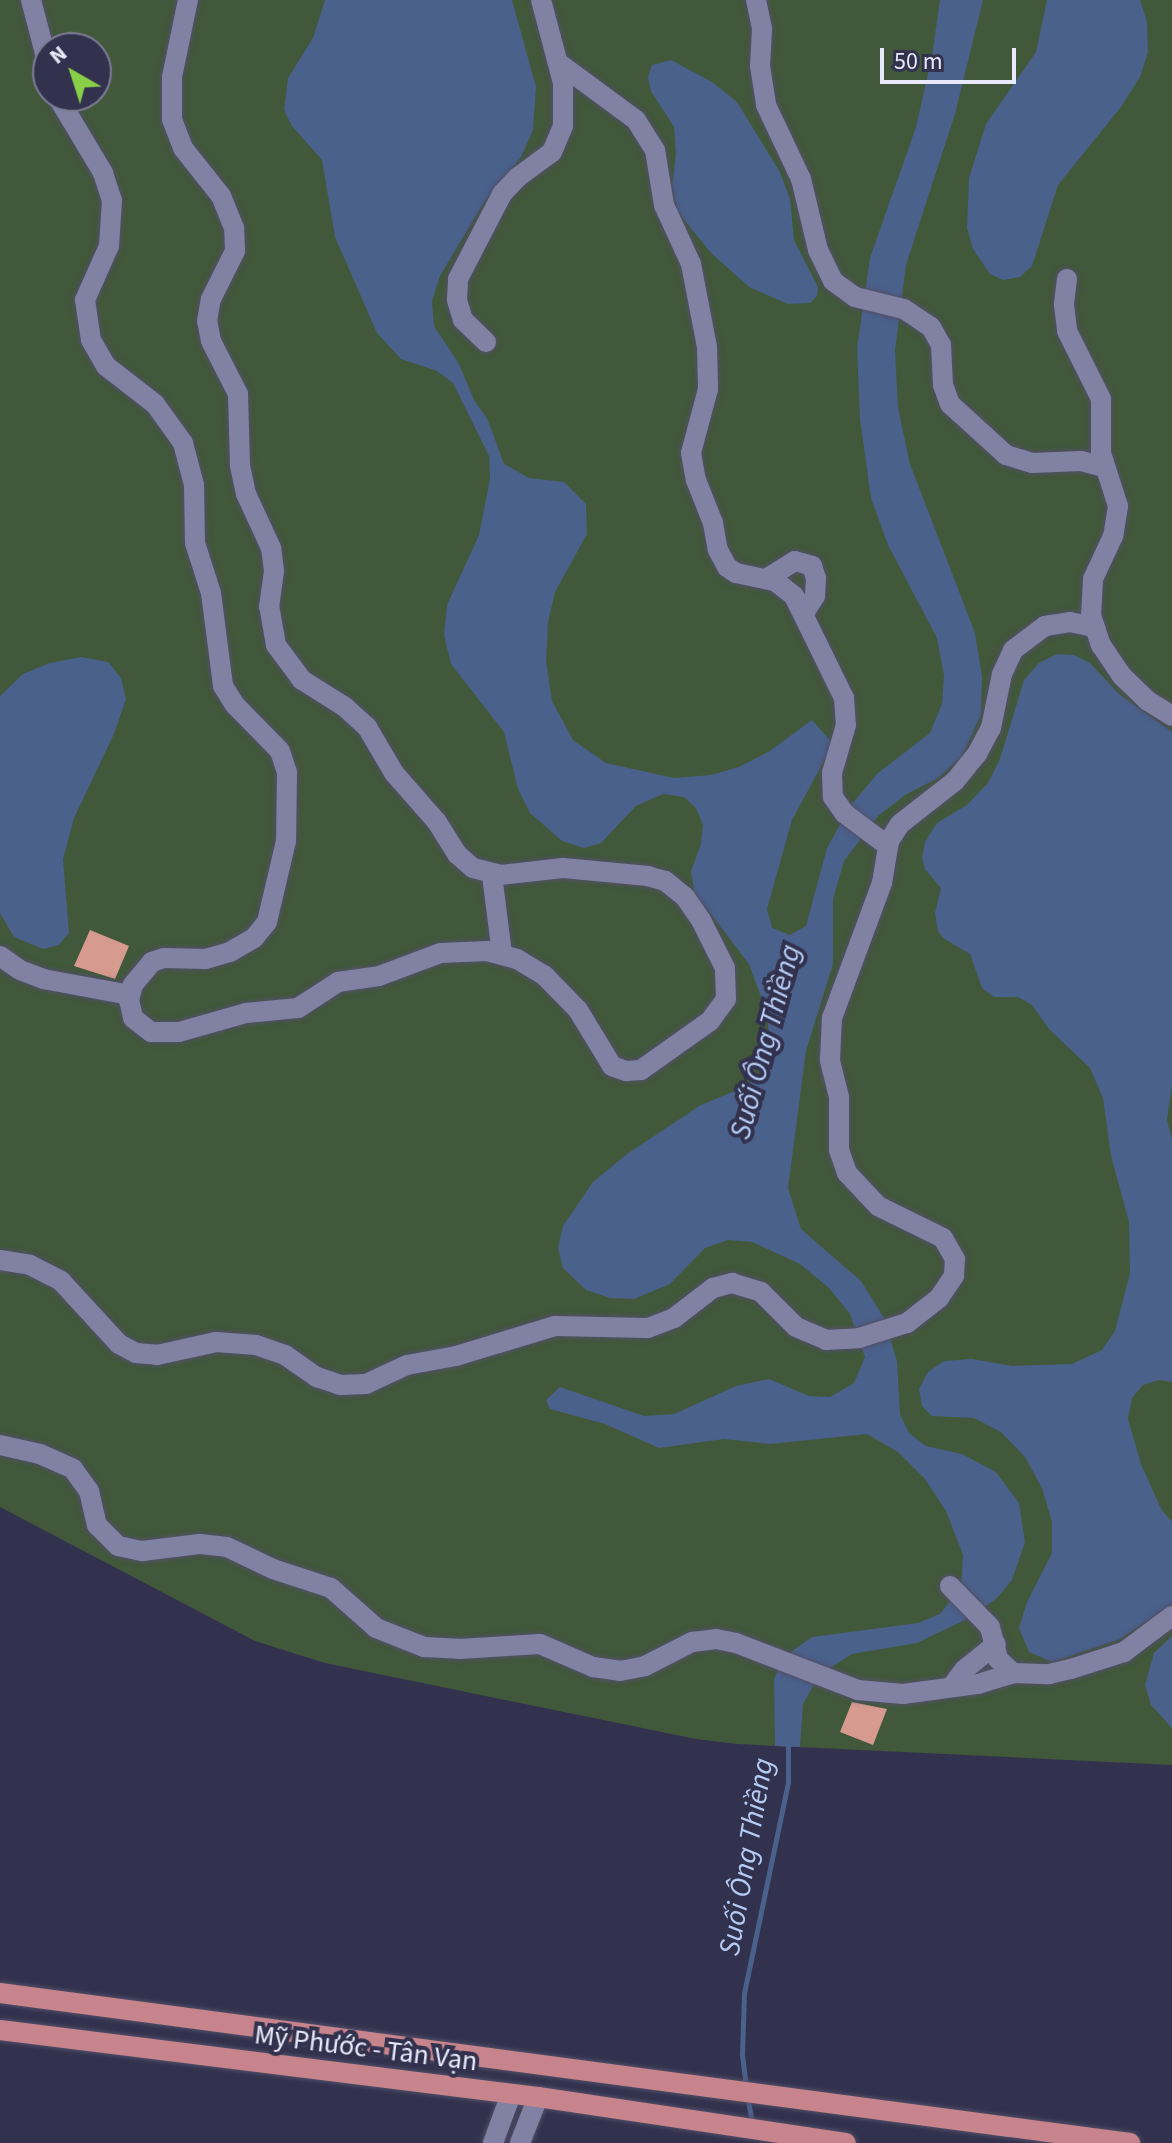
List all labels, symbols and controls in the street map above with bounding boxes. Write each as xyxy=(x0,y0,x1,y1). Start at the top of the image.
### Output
north arrow xyxy=(32,32,112,112)
scale bar xyxy=(884,32,1020,82)
text: N xyxy=(42,38,74,72)
text: 50 m xyxy=(894,44,943,79)
water label: Suối Ông Thiềng xyxy=(723,941,809,1143)
water label: Suối Ông Thiềng xyxy=(712,1755,782,1959)
street label: Mỹ Phước - Tân Vạn xyxy=(253,2018,479,2078)

